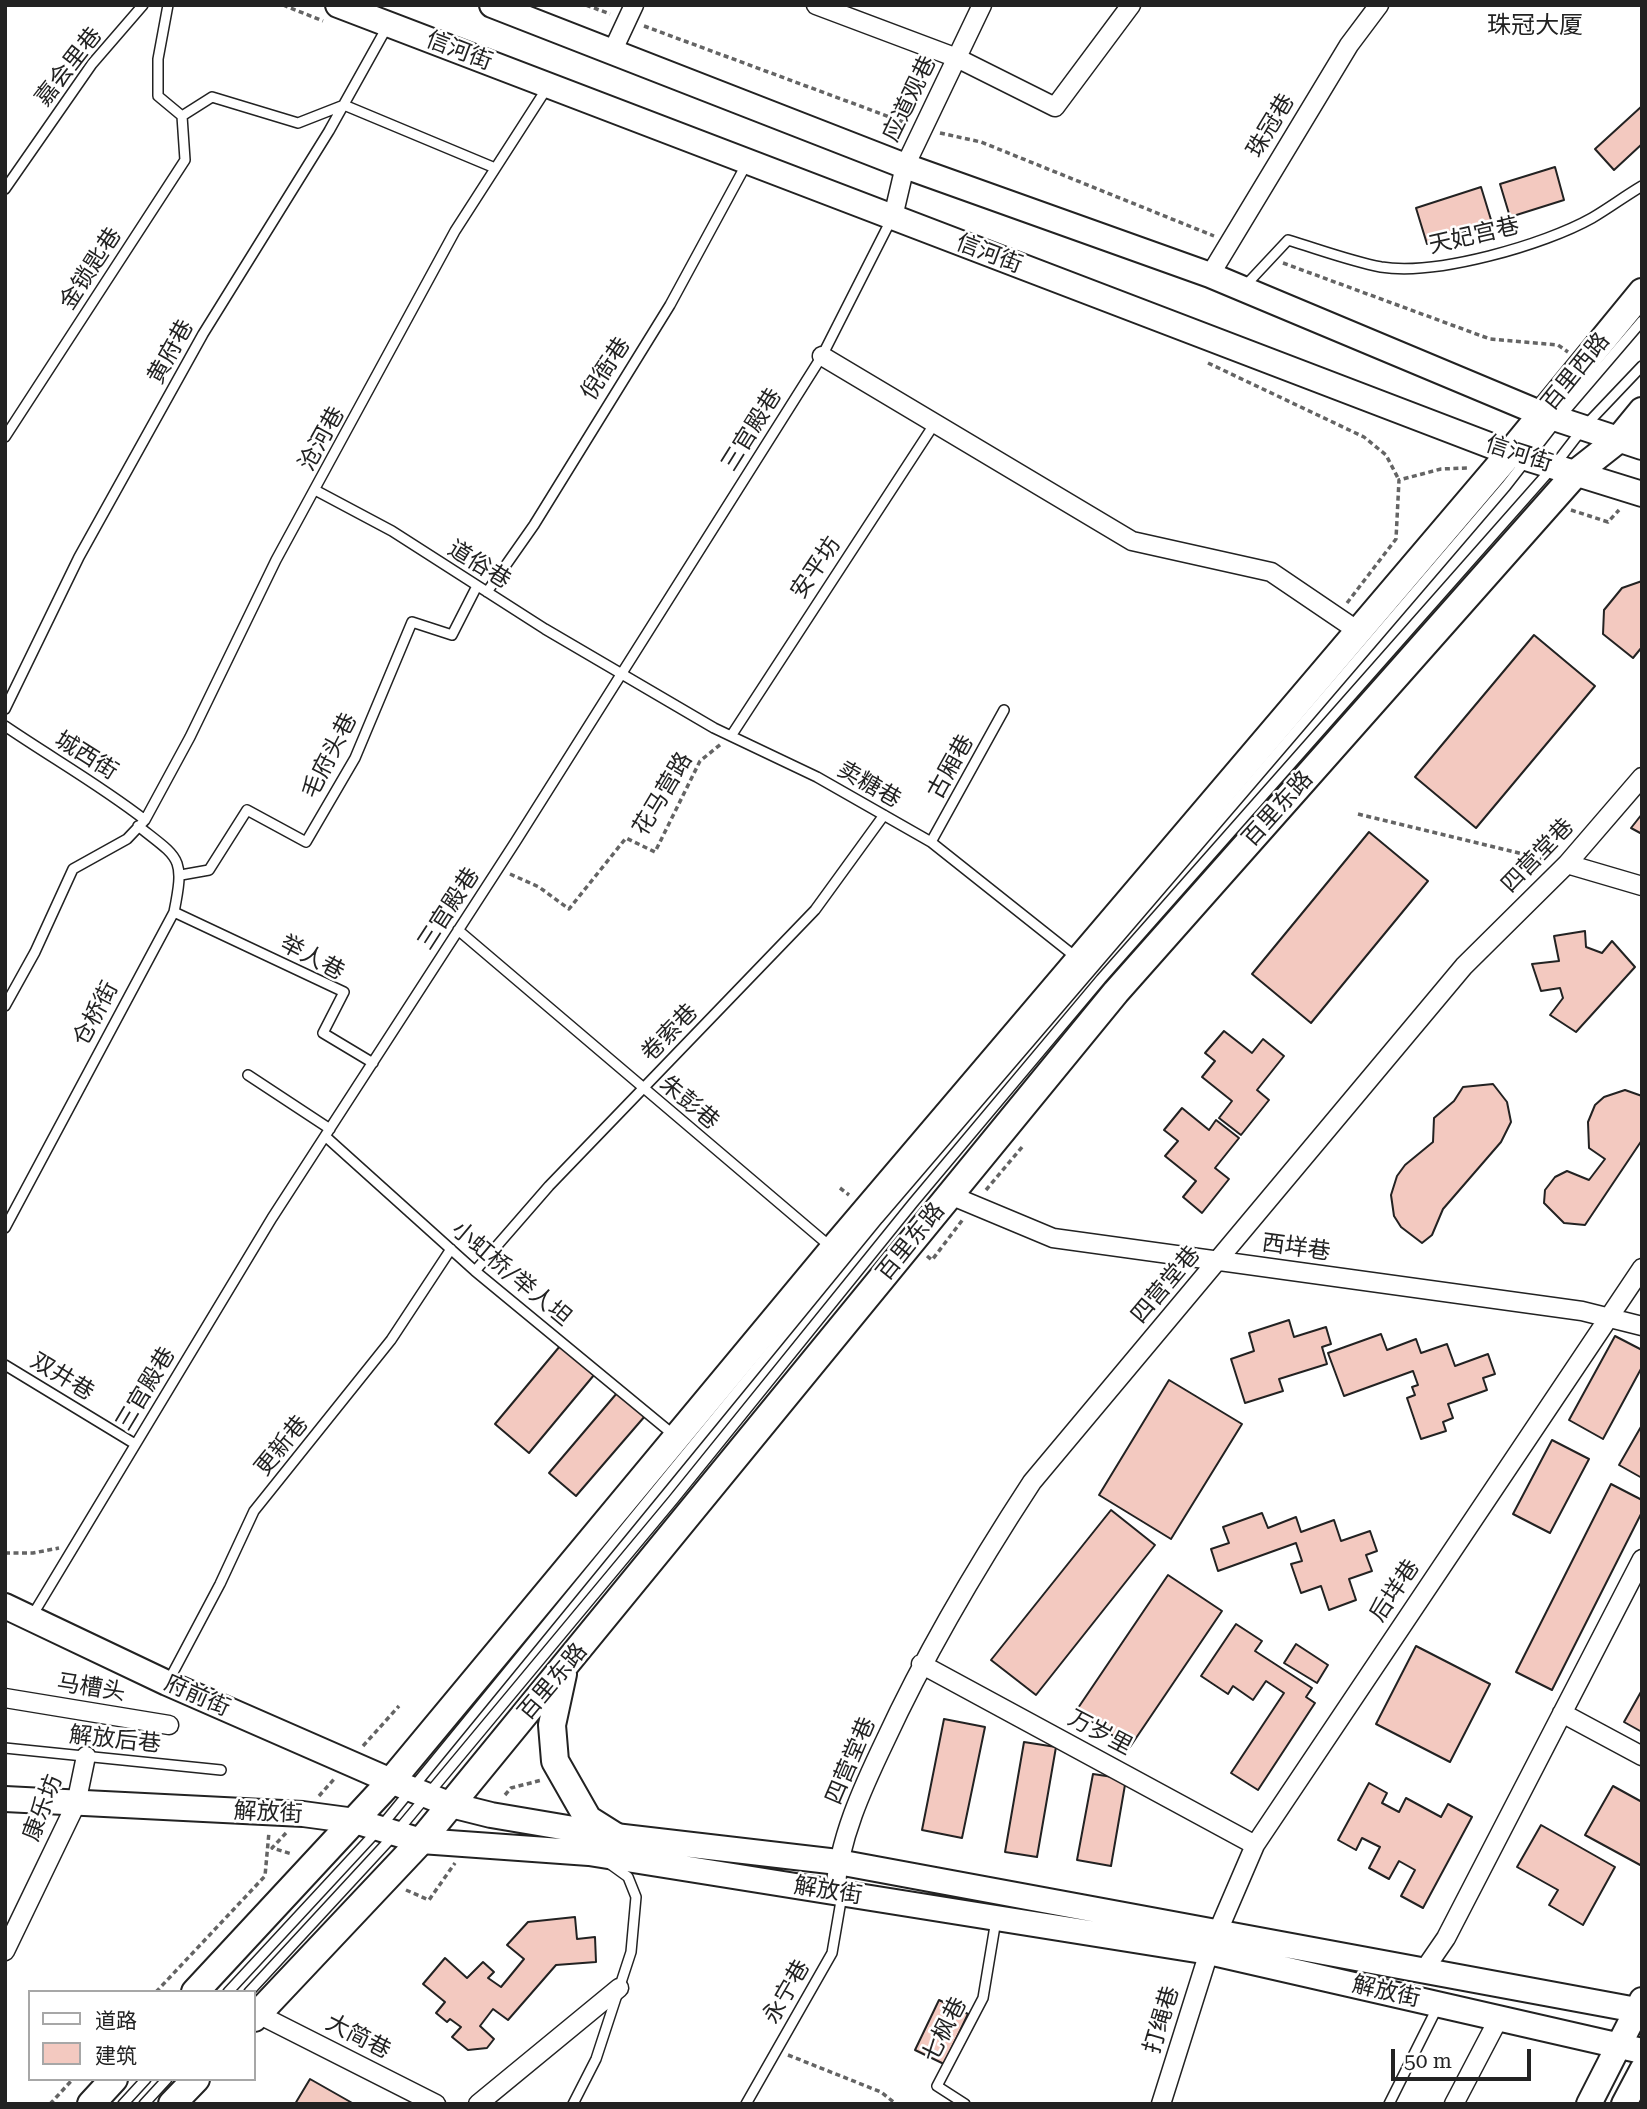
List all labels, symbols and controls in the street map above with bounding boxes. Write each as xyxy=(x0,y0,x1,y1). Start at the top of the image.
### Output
district label: 珠冠大厦 xyxy=(1487,12,1583,40)
street label: 嘉会里巷 xyxy=(30,22,108,112)
street label: 信河街 xyxy=(422,26,496,76)
street label: 应道观巷 xyxy=(877,52,943,146)
street label: 珠冠巷 xyxy=(1241,89,1301,163)
street label: 天妃宫巷 xyxy=(1426,212,1522,260)
street label: 金锁匙巷 xyxy=(54,223,128,315)
street label: 信河街 xyxy=(952,229,1026,279)
street label: 黄府巷 xyxy=(142,315,200,389)
street label: 百里西路 xyxy=(1536,328,1616,416)
street label: 倪衙巷 xyxy=(576,333,636,405)
street label: 三官殿巷 xyxy=(716,384,788,476)
street label: 沧河巷 xyxy=(293,402,351,476)
street label: 信河街 xyxy=(1482,430,1556,478)
street label: 安平坊 xyxy=(785,532,847,604)
street label: 道俗巷 xyxy=(442,535,516,595)
street label: 毛府头巷 xyxy=(297,709,363,803)
street label: 城西街 xyxy=(49,726,123,786)
street label: 古厢巷 xyxy=(922,730,980,804)
street label: 花马营路 xyxy=(627,747,699,841)
street label: 卖糖巷 xyxy=(832,756,906,814)
street label: 百里东路 xyxy=(1237,766,1319,852)
street label: 四营堂巷 xyxy=(1496,813,1580,899)
street label: 三官殿巷 xyxy=(412,863,486,955)
street label: 举人巷 xyxy=(275,930,349,986)
street label: 仓桥街 xyxy=(68,977,124,1051)
street label: 卷索巷 xyxy=(636,999,704,1067)
street label: 朱彭巷 xyxy=(654,1070,724,1136)
street label: 百里东路 xyxy=(871,1198,951,1286)
street label: 小虹桥/举人坦 xyxy=(446,1216,576,1332)
street label: 西垟巷 xyxy=(1260,1230,1332,1266)
street label: 四营堂巷 xyxy=(1126,1241,1206,1329)
street label: 三官殿巷 xyxy=(110,1342,182,1436)
street label: 双井巷 xyxy=(25,1347,99,1407)
street label: 更新巷 xyxy=(250,1411,314,1481)
street label: 后垟巷 xyxy=(1364,1555,1426,1627)
street label: 百里东路 xyxy=(513,1638,593,1726)
street label: 马槽头 xyxy=(55,1669,127,1707)
street label: 府前街 xyxy=(160,1669,234,1723)
street label: 万岁里 xyxy=(1063,1705,1137,1761)
street label: 四营堂巷 xyxy=(820,1713,882,1809)
street label: 解放后巷 xyxy=(68,1721,162,1759)
street label: 康乐坊 xyxy=(18,1771,68,1845)
street label: 解放街 xyxy=(233,1797,303,1829)
street label: 解放街 xyxy=(792,1872,864,1910)
street label: 永宁巷 xyxy=(758,1955,816,2029)
street label: 解放街 xyxy=(1349,1971,1423,2013)
street label: 打绳巷 xyxy=(1139,1983,1185,2057)
legend xyxy=(28,1990,256,2081)
street label: 七枫巷 xyxy=(917,1993,973,2067)
text: 道路 xyxy=(95,2009,137,2033)
street label: 大简巷 xyxy=(321,2009,395,2065)
scale bar xyxy=(1395,2036,1535,2080)
text: 建筑 xyxy=(95,2044,137,2068)
text: 50 m xyxy=(1404,2049,1452,2073)

